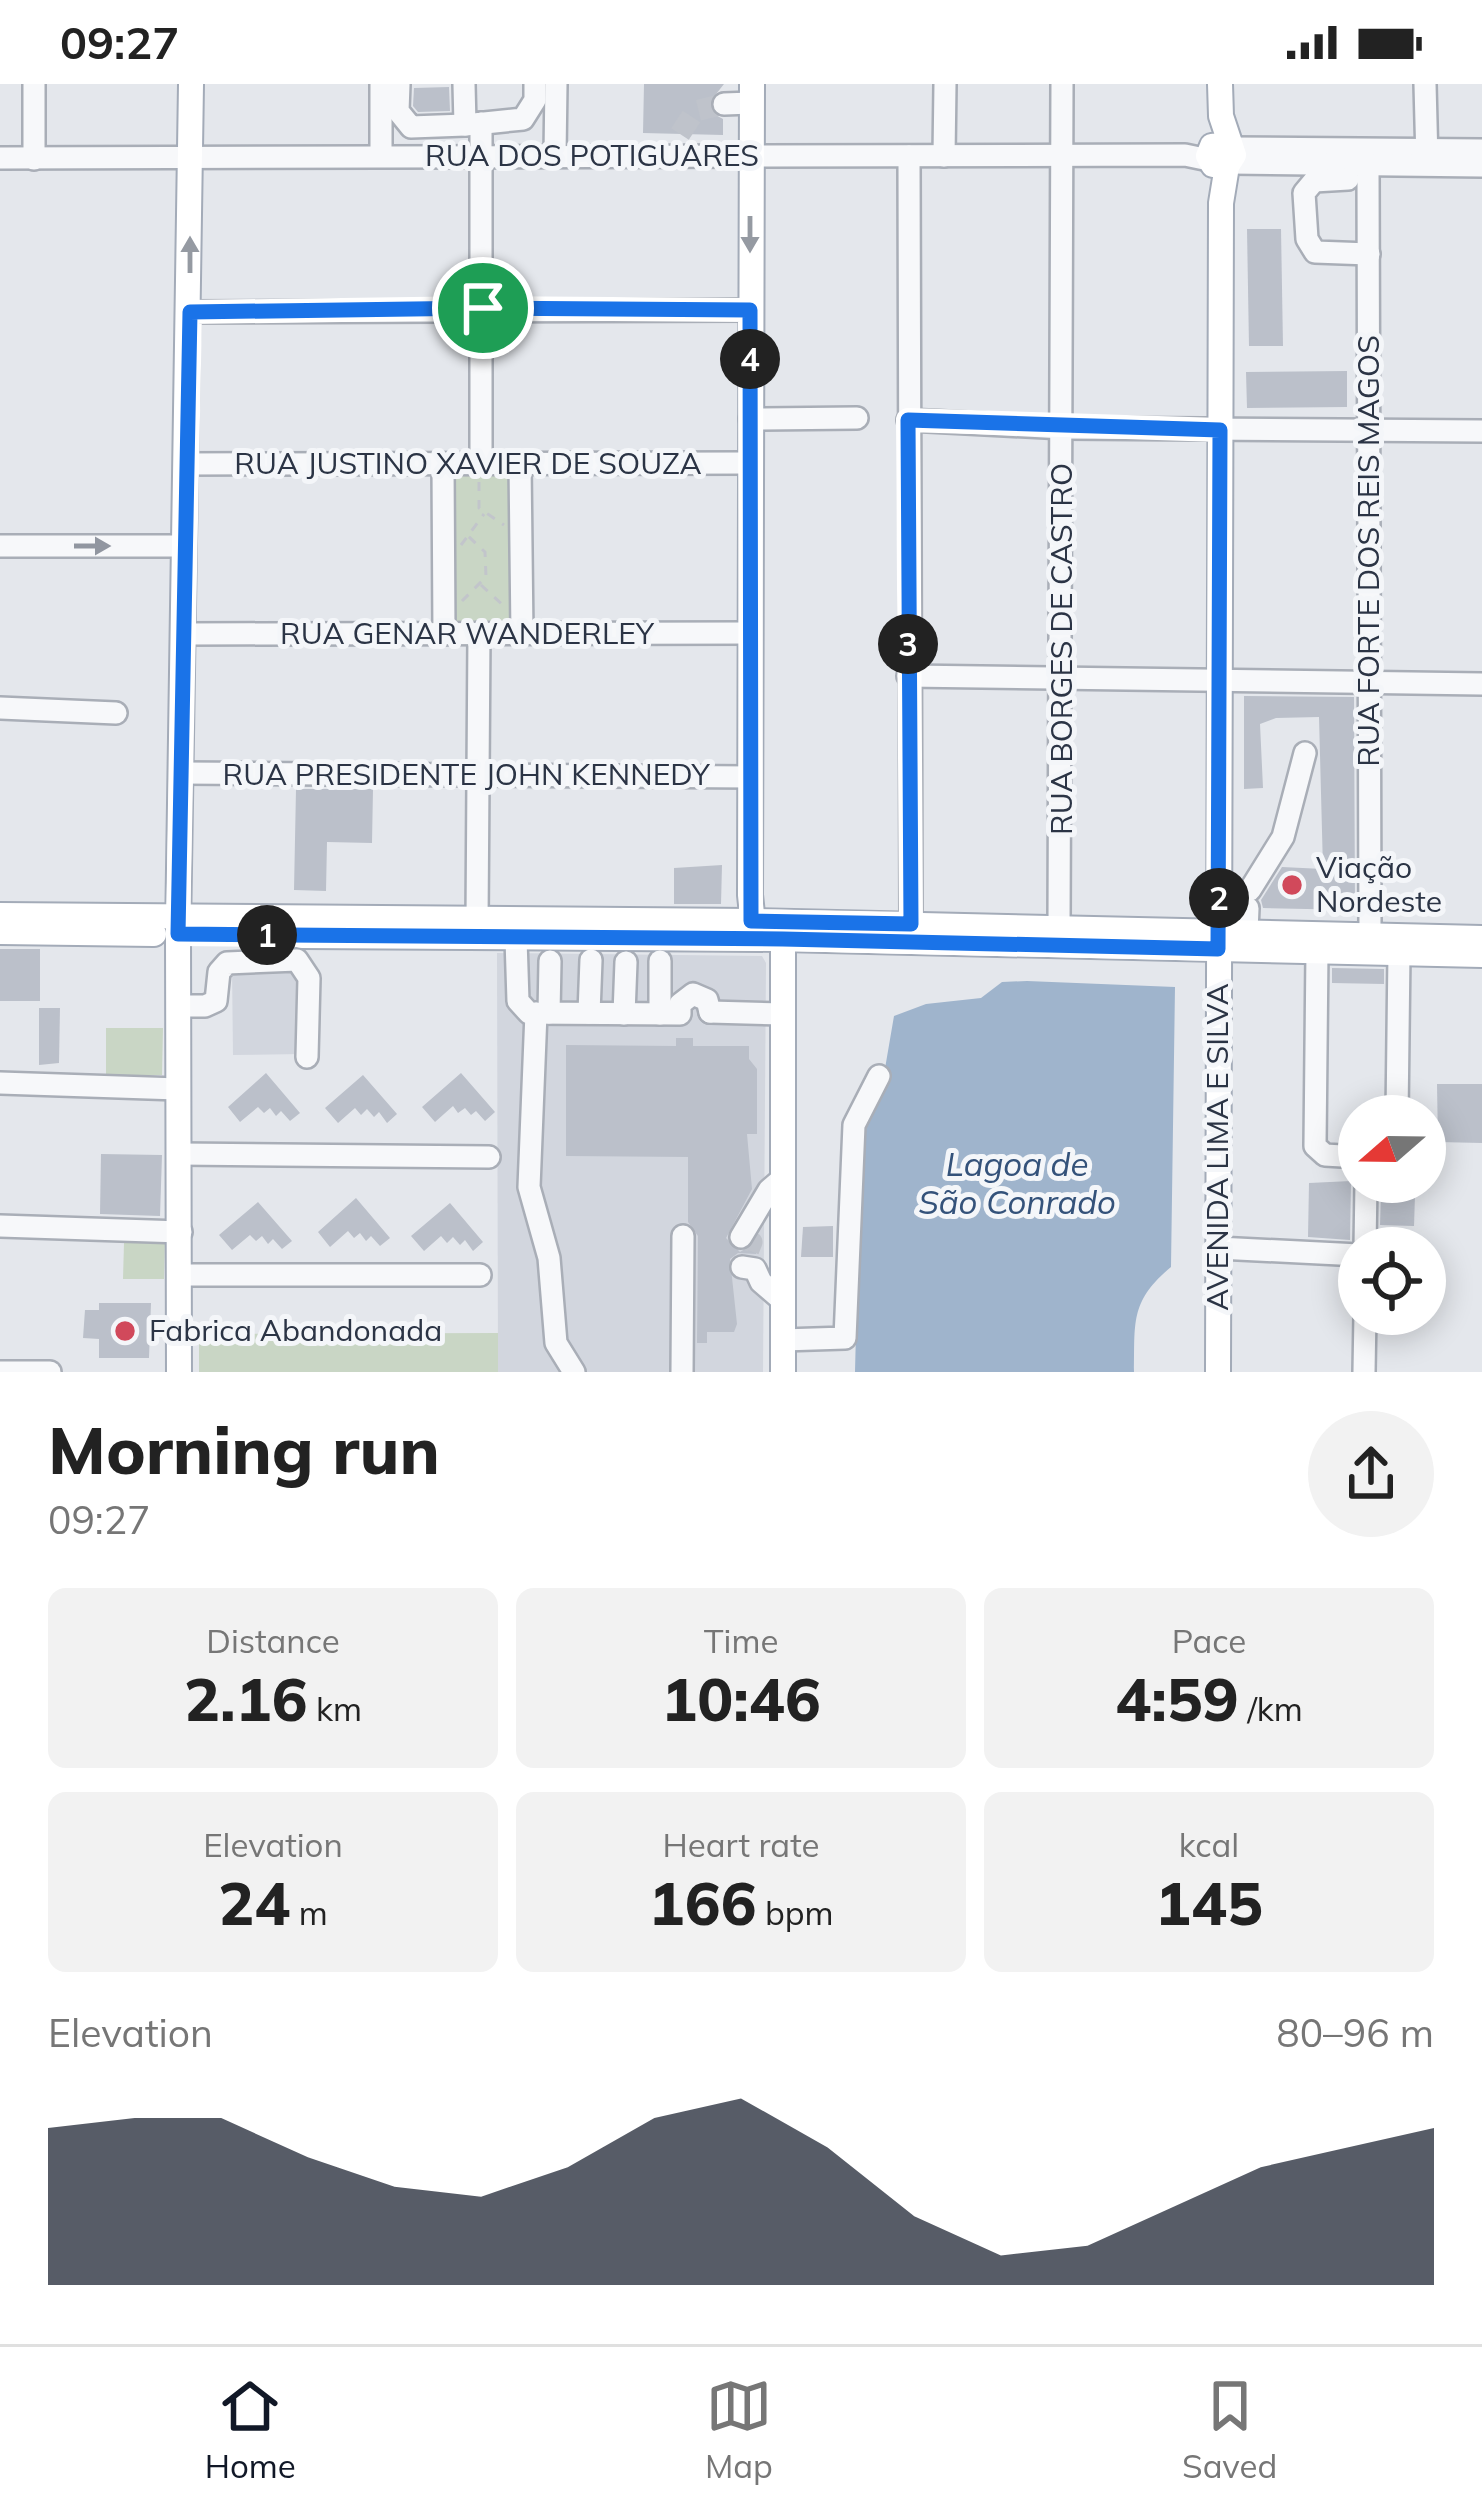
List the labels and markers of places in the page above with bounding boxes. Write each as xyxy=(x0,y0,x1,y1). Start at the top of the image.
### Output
pin xyxy=(432,257,534,359)
pin: 4 xyxy=(720,329,780,389)
pin: 3 xyxy=(878,614,938,674)
place label: Viação Nordeste xyxy=(1316,848,1442,920)
pin: 2 xyxy=(1189,868,1249,928)
marker: Viação Nordeste xyxy=(1279,872,1305,898)
pin: 1 xyxy=(237,905,297,965)
place label: Fabrica Abandonada xyxy=(149,1311,442,1349)
marker: Fabrica Abandonada xyxy=(112,1318,138,1344)

